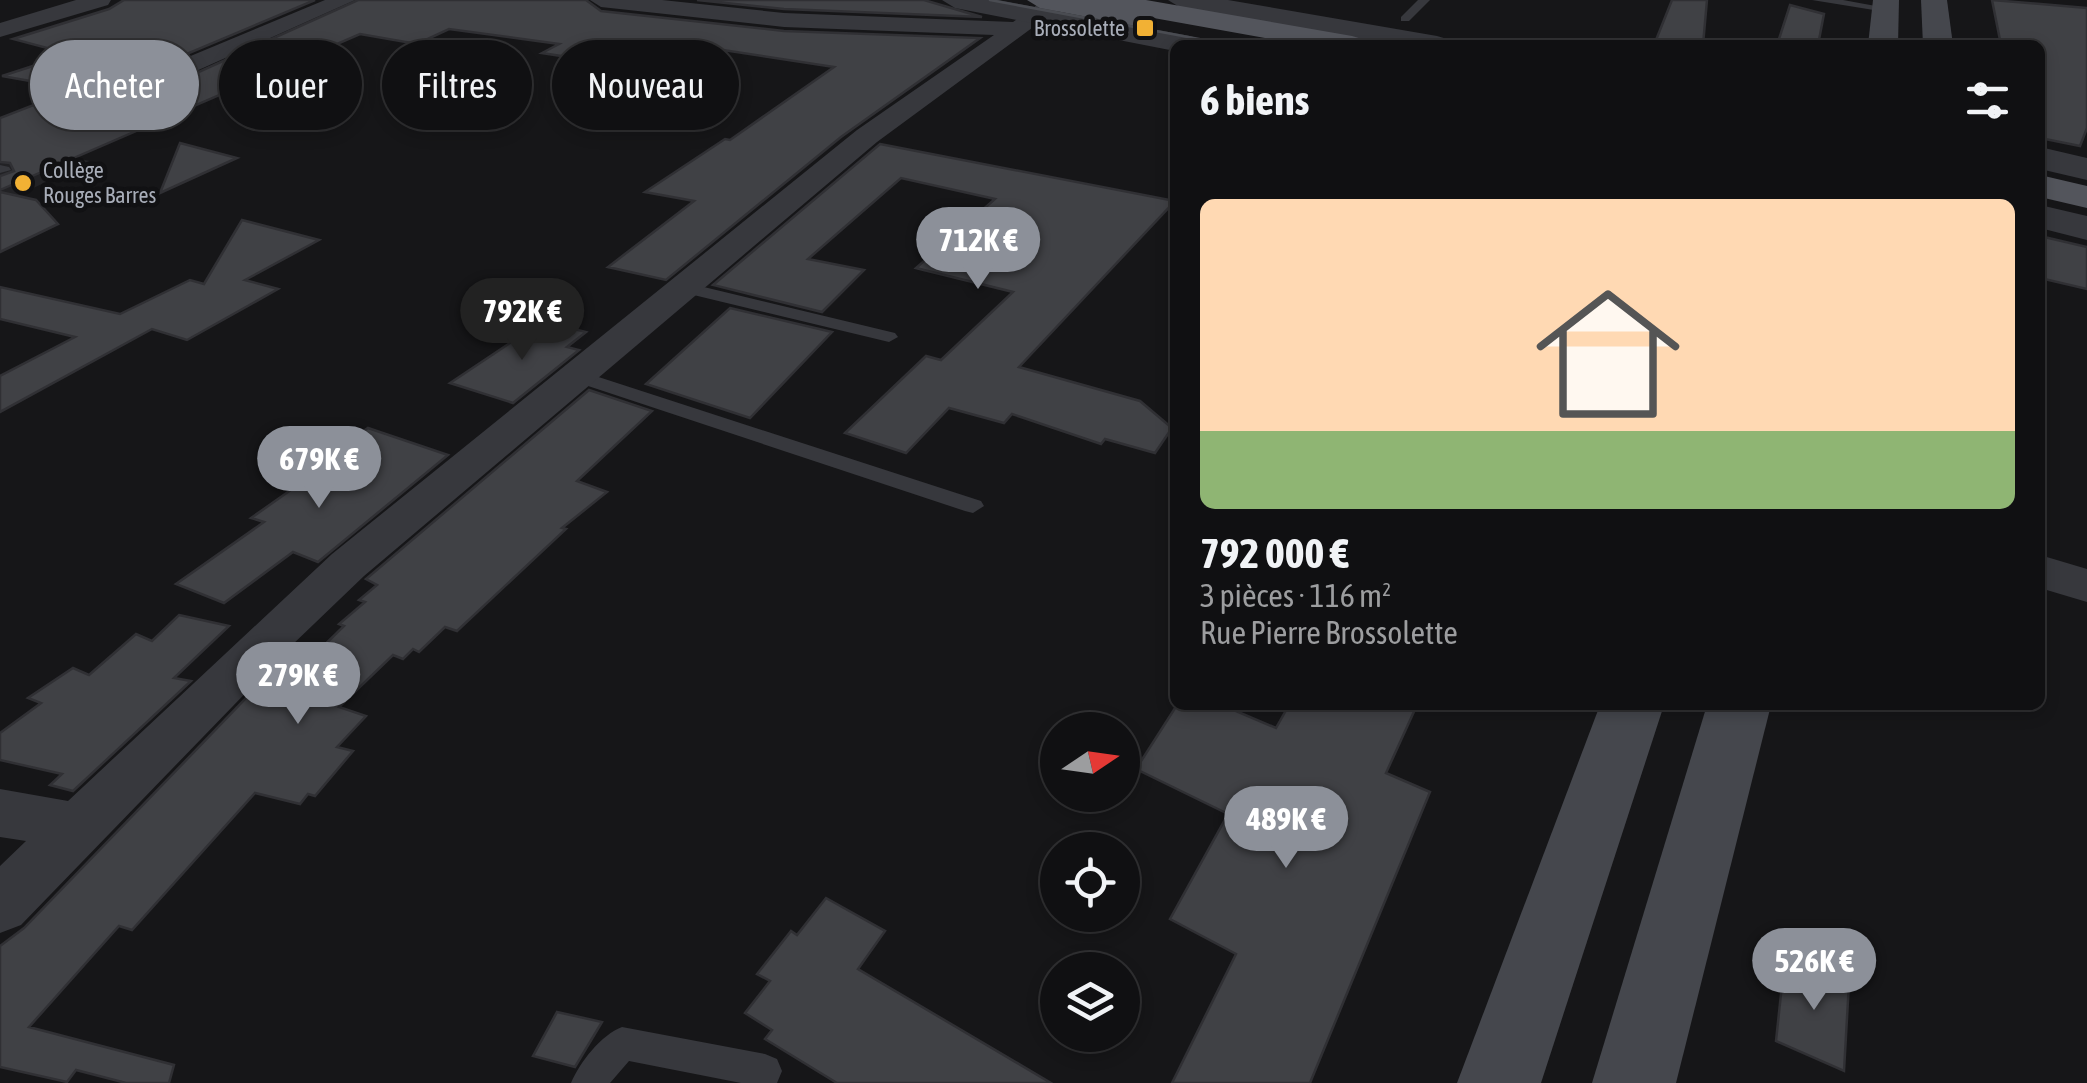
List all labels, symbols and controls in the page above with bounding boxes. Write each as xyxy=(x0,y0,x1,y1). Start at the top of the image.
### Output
place label: Brossolette xyxy=(1034,15,1125,41)
marker: Brossolette xyxy=(1134,17,1156,39)
chip: Acheter xyxy=(30,40,199,130)
chip: Louer xyxy=(219,40,362,130)
chip: Filtres xyxy=(382,40,532,130)
chip: Nouveau xyxy=(552,40,739,130)
icon: filters xyxy=(1960,73,2015,128)
text: 6 biens xyxy=(1200,76,1309,124)
place label: Collège Rouges Barres xyxy=(43,157,156,208)
marker: Collège Rouges Barres xyxy=(12,172,34,194)
pin: 712K € xyxy=(897,207,1059,292)
text: 712K € xyxy=(938,221,1018,258)
icon: home xyxy=(1518,264,1698,444)
pin: 792K € xyxy=(441,278,603,363)
text: 792K € xyxy=(482,292,562,329)
pin: 679K € xyxy=(238,426,400,511)
text: 679K € xyxy=(279,440,359,477)
text: 792 000 € xyxy=(1200,529,1349,577)
text: 3 pièces · 116 m² xyxy=(1200,577,1391,614)
text: Rue Pierre Brossolette xyxy=(1200,614,1458,651)
pin: 279K € xyxy=(217,642,379,727)
text: 279K € xyxy=(258,656,338,693)
north arrow xyxy=(1040,712,1140,812)
map controls xyxy=(1040,712,1140,1052)
pin: 489K € xyxy=(1205,786,1367,871)
text: 489K € xyxy=(1246,800,1326,837)
button: locate xyxy=(1040,832,1140,932)
pin: 526K € xyxy=(1733,928,1895,1013)
text: 526K € xyxy=(1774,942,1854,979)
button: layers xyxy=(1040,952,1140,1052)

